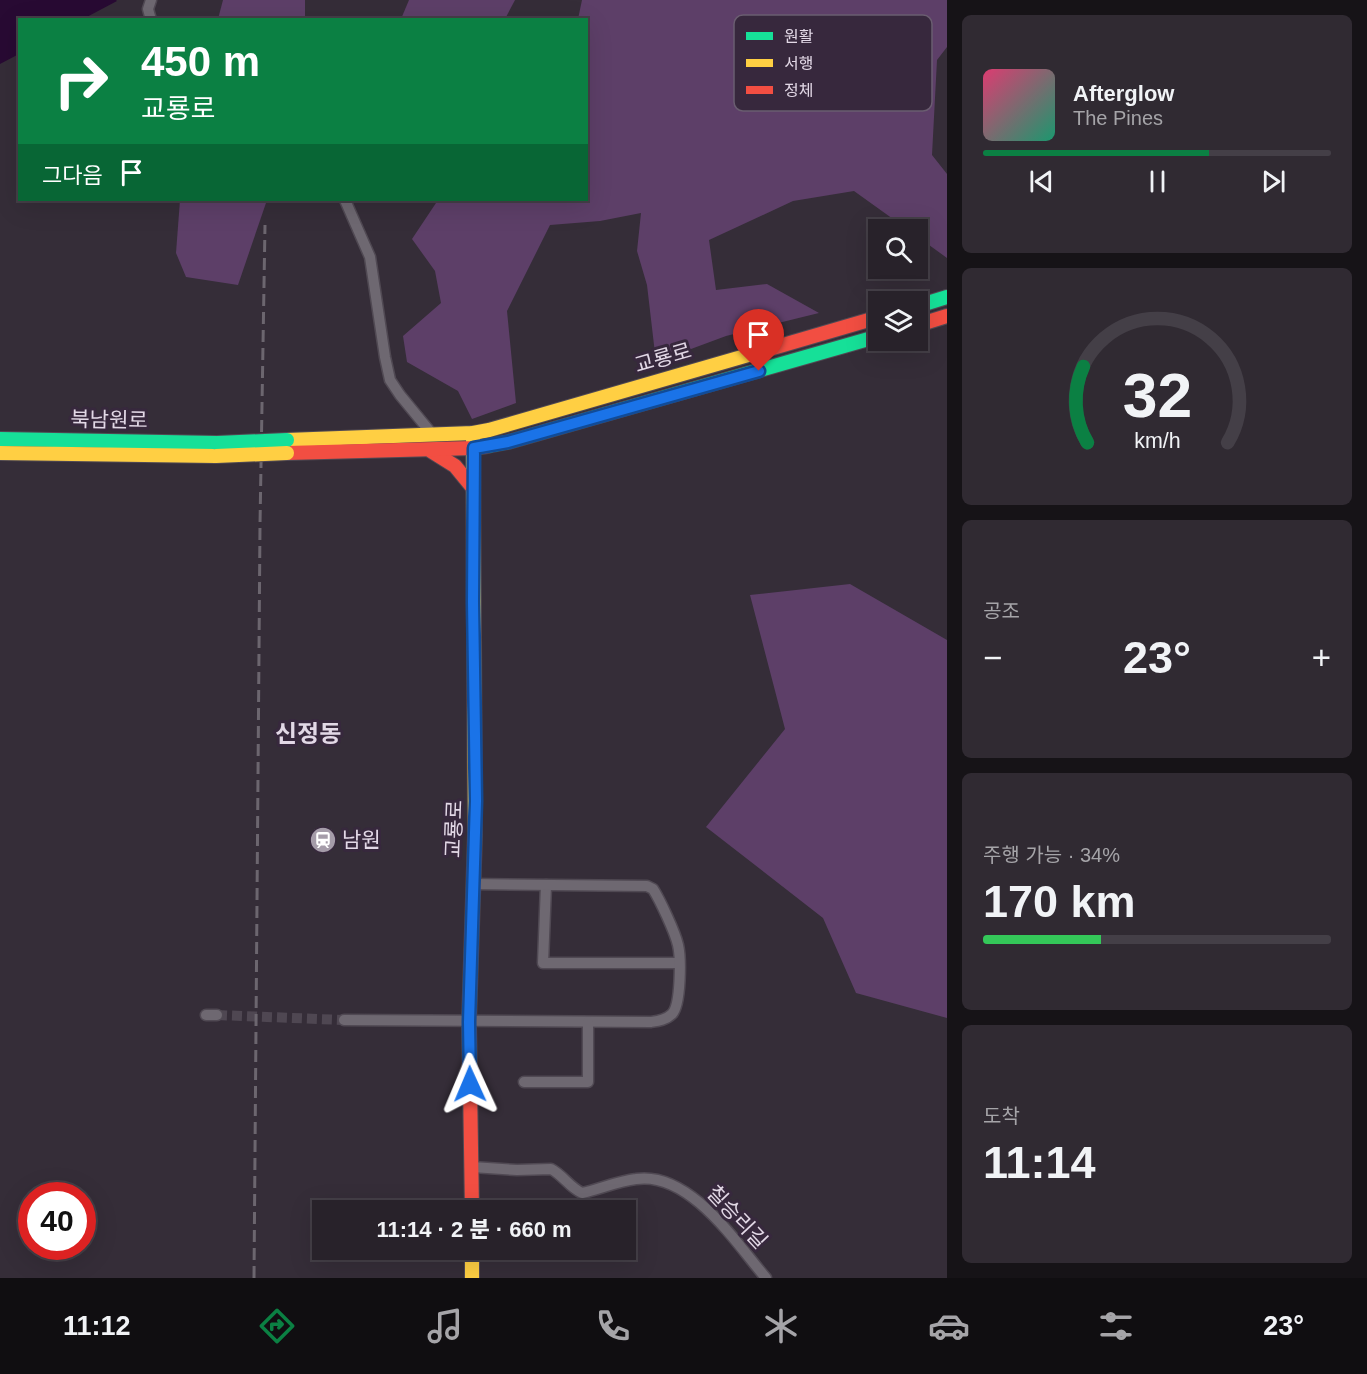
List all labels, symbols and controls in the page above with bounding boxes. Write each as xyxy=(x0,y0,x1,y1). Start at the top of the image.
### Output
legend xyxy=(734,15,932,111)
text: 원활 xyxy=(784,28,814,45)
text: 450 m xyxy=(141,38,260,85)
icon: right xyxy=(42,42,120,120)
text: 서행 xyxy=(784,55,813,72)
text: Afterglow xyxy=(1073,81,1174,106)
text: 정체 xyxy=(784,82,813,99)
text: 교룡로 xyxy=(141,94,216,124)
text: The Pines xyxy=(1073,107,1163,129)
icon: arrive xyxy=(115,156,148,189)
text: 그다음 xyxy=(42,163,103,188)
icon: previous xyxy=(1025,165,1058,198)
icon: pause xyxy=(1141,165,1174,198)
icon: next xyxy=(1257,165,1290,198)
map controls xyxy=(868,219,928,351)
button: search xyxy=(868,219,928,279)
button: layers xyxy=(868,291,928,351)
pin xyxy=(733,309,784,371)
icon: arrive xyxy=(742,318,775,351)
street label: 교룡로 xyxy=(632,338,694,377)
text: 32 xyxy=(1122,362,1192,431)
street label: 북남원로 xyxy=(70,407,148,432)
text: km/h xyxy=(1134,430,1180,454)
text: 공조 xyxy=(983,600,1020,622)
text: 23° xyxy=(1123,632,1191,683)
text: − xyxy=(983,639,1002,676)
text: + xyxy=(1312,639,1331,676)
district label: 신정동 xyxy=(275,720,341,747)
street label: 교룡로 xyxy=(441,800,466,858)
station icon: 남원 xyxy=(308,825,338,855)
place label: 남원 xyxy=(342,828,381,851)
text: 주행 가능 · 34% xyxy=(983,844,1120,866)
text: 170 km xyxy=(983,876,1136,927)
position arrow xyxy=(438,1052,502,1116)
text: 도착 xyxy=(983,1105,1020,1127)
text: 11:14 xyxy=(983,1137,1096,1188)
street label: 칠승리길 xyxy=(703,1181,772,1253)
speed limit sign: 40 xyxy=(18,1182,96,1260)
text: 11:14 · 2 분 · 660 m xyxy=(376,1217,572,1242)
icon: directions xyxy=(256,1305,298,1347)
icon: music xyxy=(424,1305,466,1347)
icon: phone xyxy=(592,1305,634,1347)
icon: climate xyxy=(760,1305,802,1347)
icon: car xyxy=(928,1305,970,1347)
icon: filters xyxy=(1095,1305,1137,1347)
text: 11:12 xyxy=(63,1311,130,1341)
text: 23° xyxy=(1263,1311,1304,1341)

